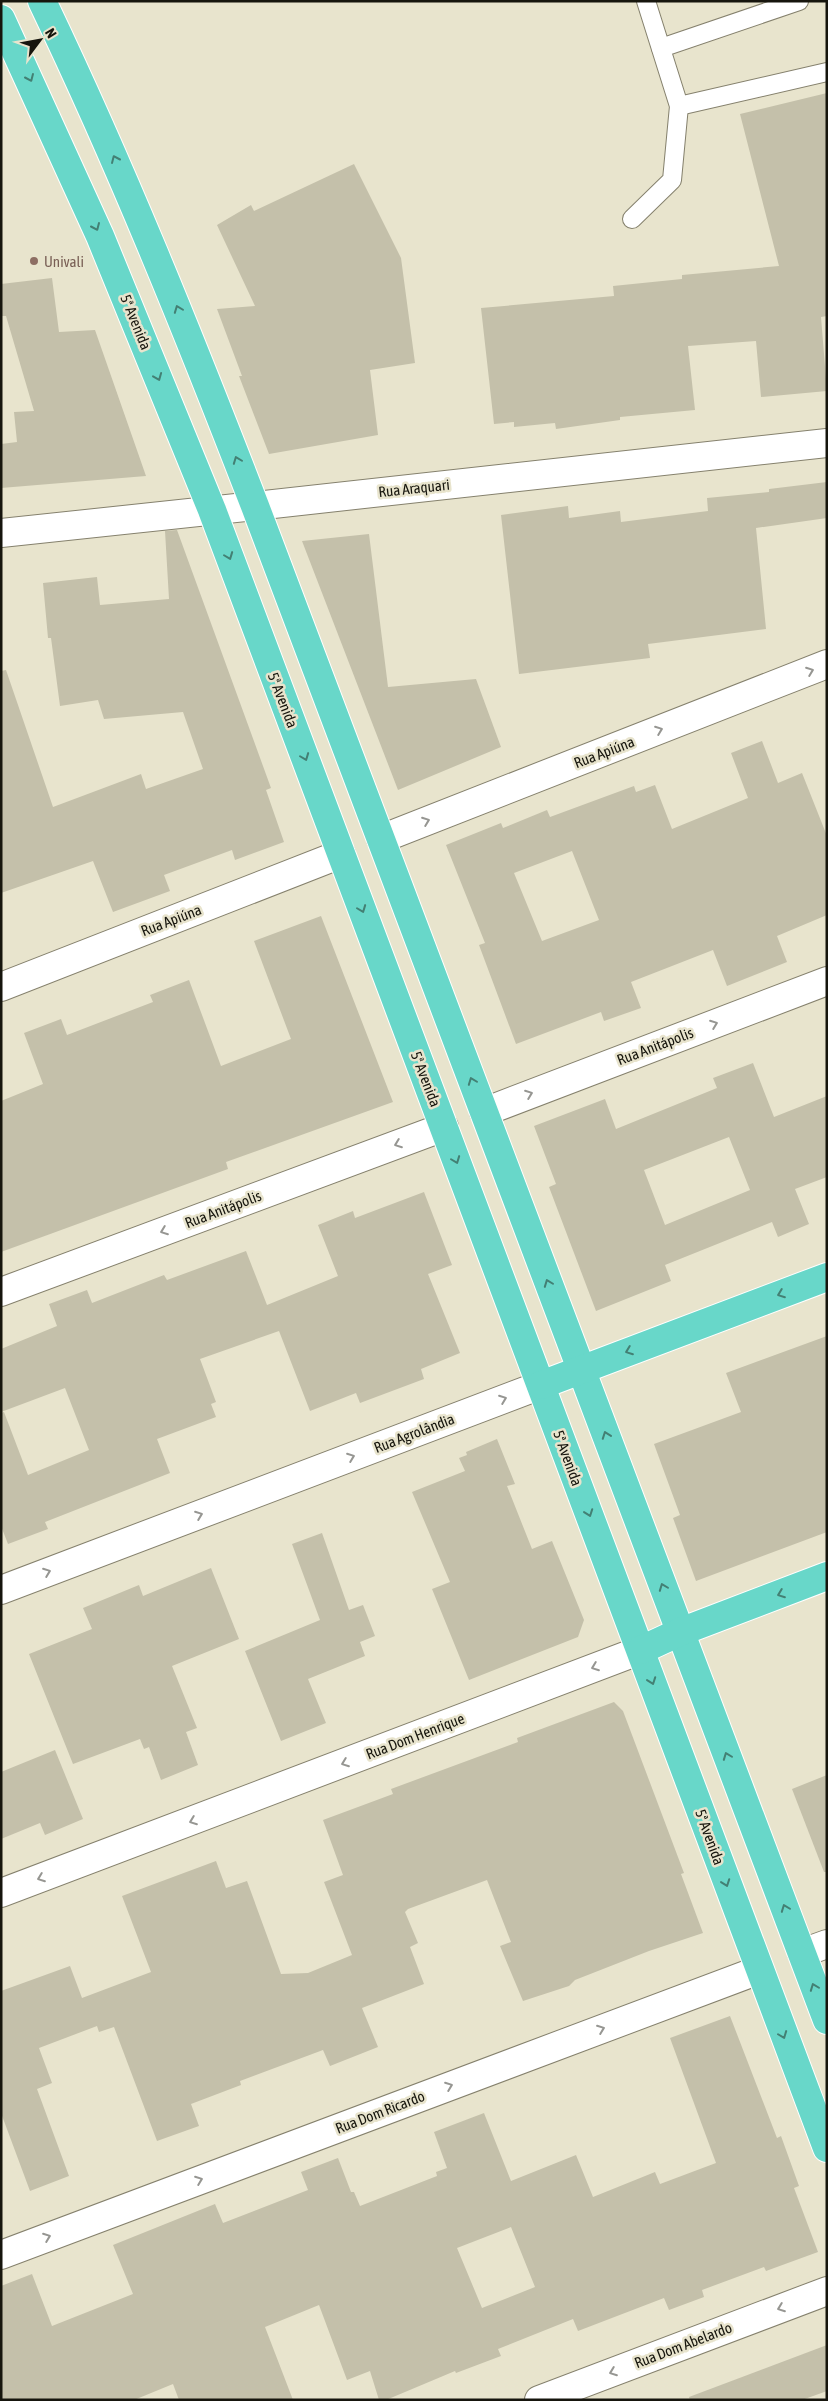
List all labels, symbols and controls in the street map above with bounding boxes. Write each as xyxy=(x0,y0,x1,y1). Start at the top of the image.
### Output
north arrow xyxy=(15,15,65,65)
text: N xyxy=(42,25,60,41)
one-way arrow xyxy=(23,73,33,82)
one-way arrow xyxy=(111,155,121,164)
one-way arrow xyxy=(90,222,101,231)
place label: Univali xyxy=(44,253,84,270)
marker: Univali xyxy=(28,255,40,267)
street label: 5ª Avenida xyxy=(117,292,155,352)
one-way arrow xyxy=(174,305,184,314)
one-way arrow xyxy=(152,372,162,381)
one-way arrow xyxy=(233,456,243,465)
street label: Rua Araquari xyxy=(378,476,450,500)
one-way arrow xyxy=(223,551,233,560)
one-way arrow xyxy=(805,667,814,677)
street label: 5ª Avenida xyxy=(265,670,301,730)
one-way arrow xyxy=(654,726,663,736)
street label: Rua Apiúna xyxy=(571,733,637,771)
one-way arrow xyxy=(299,752,309,761)
one-way arrow xyxy=(421,817,430,827)
street label: Rua Apiúna xyxy=(138,901,204,939)
one-way arrow xyxy=(356,905,366,913)
one-way arrow xyxy=(709,1020,718,1030)
street label: Rua Anitápolis xyxy=(615,1024,695,1068)
street label: 5ª Avenida xyxy=(408,1049,444,1109)
one-way arrow xyxy=(468,1078,478,1086)
one-way arrow xyxy=(525,1090,533,1100)
one-way arrow xyxy=(394,1138,403,1148)
one-way arrow xyxy=(450,1155,460,1163)
street label: Rua Anitápolis xyxy=(183,1187,263,1231)
one-way arrow xyxy=(160,1225,169,1235)
one-way arrow xyxy=(544,1279,554,1287)
one-way arrow xyxy=(777,1288,786,1298)
one-way arrow xyxy=(625,1345,634,1355)
one-way arrow xyxy=(498,1395,506,1405)
street label: Rua Agrolândia xyxy=(371,1410,457,1456)
street label: 5ª Avenida xyxy=(550,1428,586,1488)
one-way arrow xyxy=(602,1431,612,1439)
one-way arrow xyxy=(346,1453,354,1463)
one-way arrow xyxy=(583,1508,593,1516)
one-way arrow xyxy=(194,1511,203,1521)
one-way arrow xyxy=(42,1568,51,1578)
one-way arrow xyxy=(659,1583,669,1592)
one-way arrow xyxy=(777,1587,786,1598)
one-way arrow xyxy=(591,1661,600,1672)
one-way arrow xyxy=(646,1676,656,1685)
street label: Rua Dom Henrique xyxy=(363,1709,467,1763)
one-way arrow xyxy=(723,1752,733,1761)
one-way arrow xyxy=(341,1757,350,1767)
street label: 5ª Avenida xyxy=(692,1807,728,1867)
one-way arrow xyxy=(189,1814,198,1825)
one-way arrow xyxy=(38,1872,46,1882)
one-way arrow xyxy=(721,1878,731,1886)
one-way arrow xyxy=(780,1904,791,1913)
one-way arrow xyxy=(810,1983,820,1991)
one-way arrow xyxy=(597,2025,605,2035)
one-way arrow xyxy=(777,2030,788,2039)
one-way arrow xyxy=(445,2082,453,2092)
street label: Rua Dom Ricardo xyxy=(333,2087,427,2137)
one-way arrow xyxy=(194,2176,203,2186)
one-way arrow xyxy=(42,2233,51,2243)
one-way arrow xyxy=(777,2302,786,2312)
street label: Rua Dom Abelardo xyxy=(632,2319,734,2371)
one-way arrow xyxy=(609,2366,618,2376)

